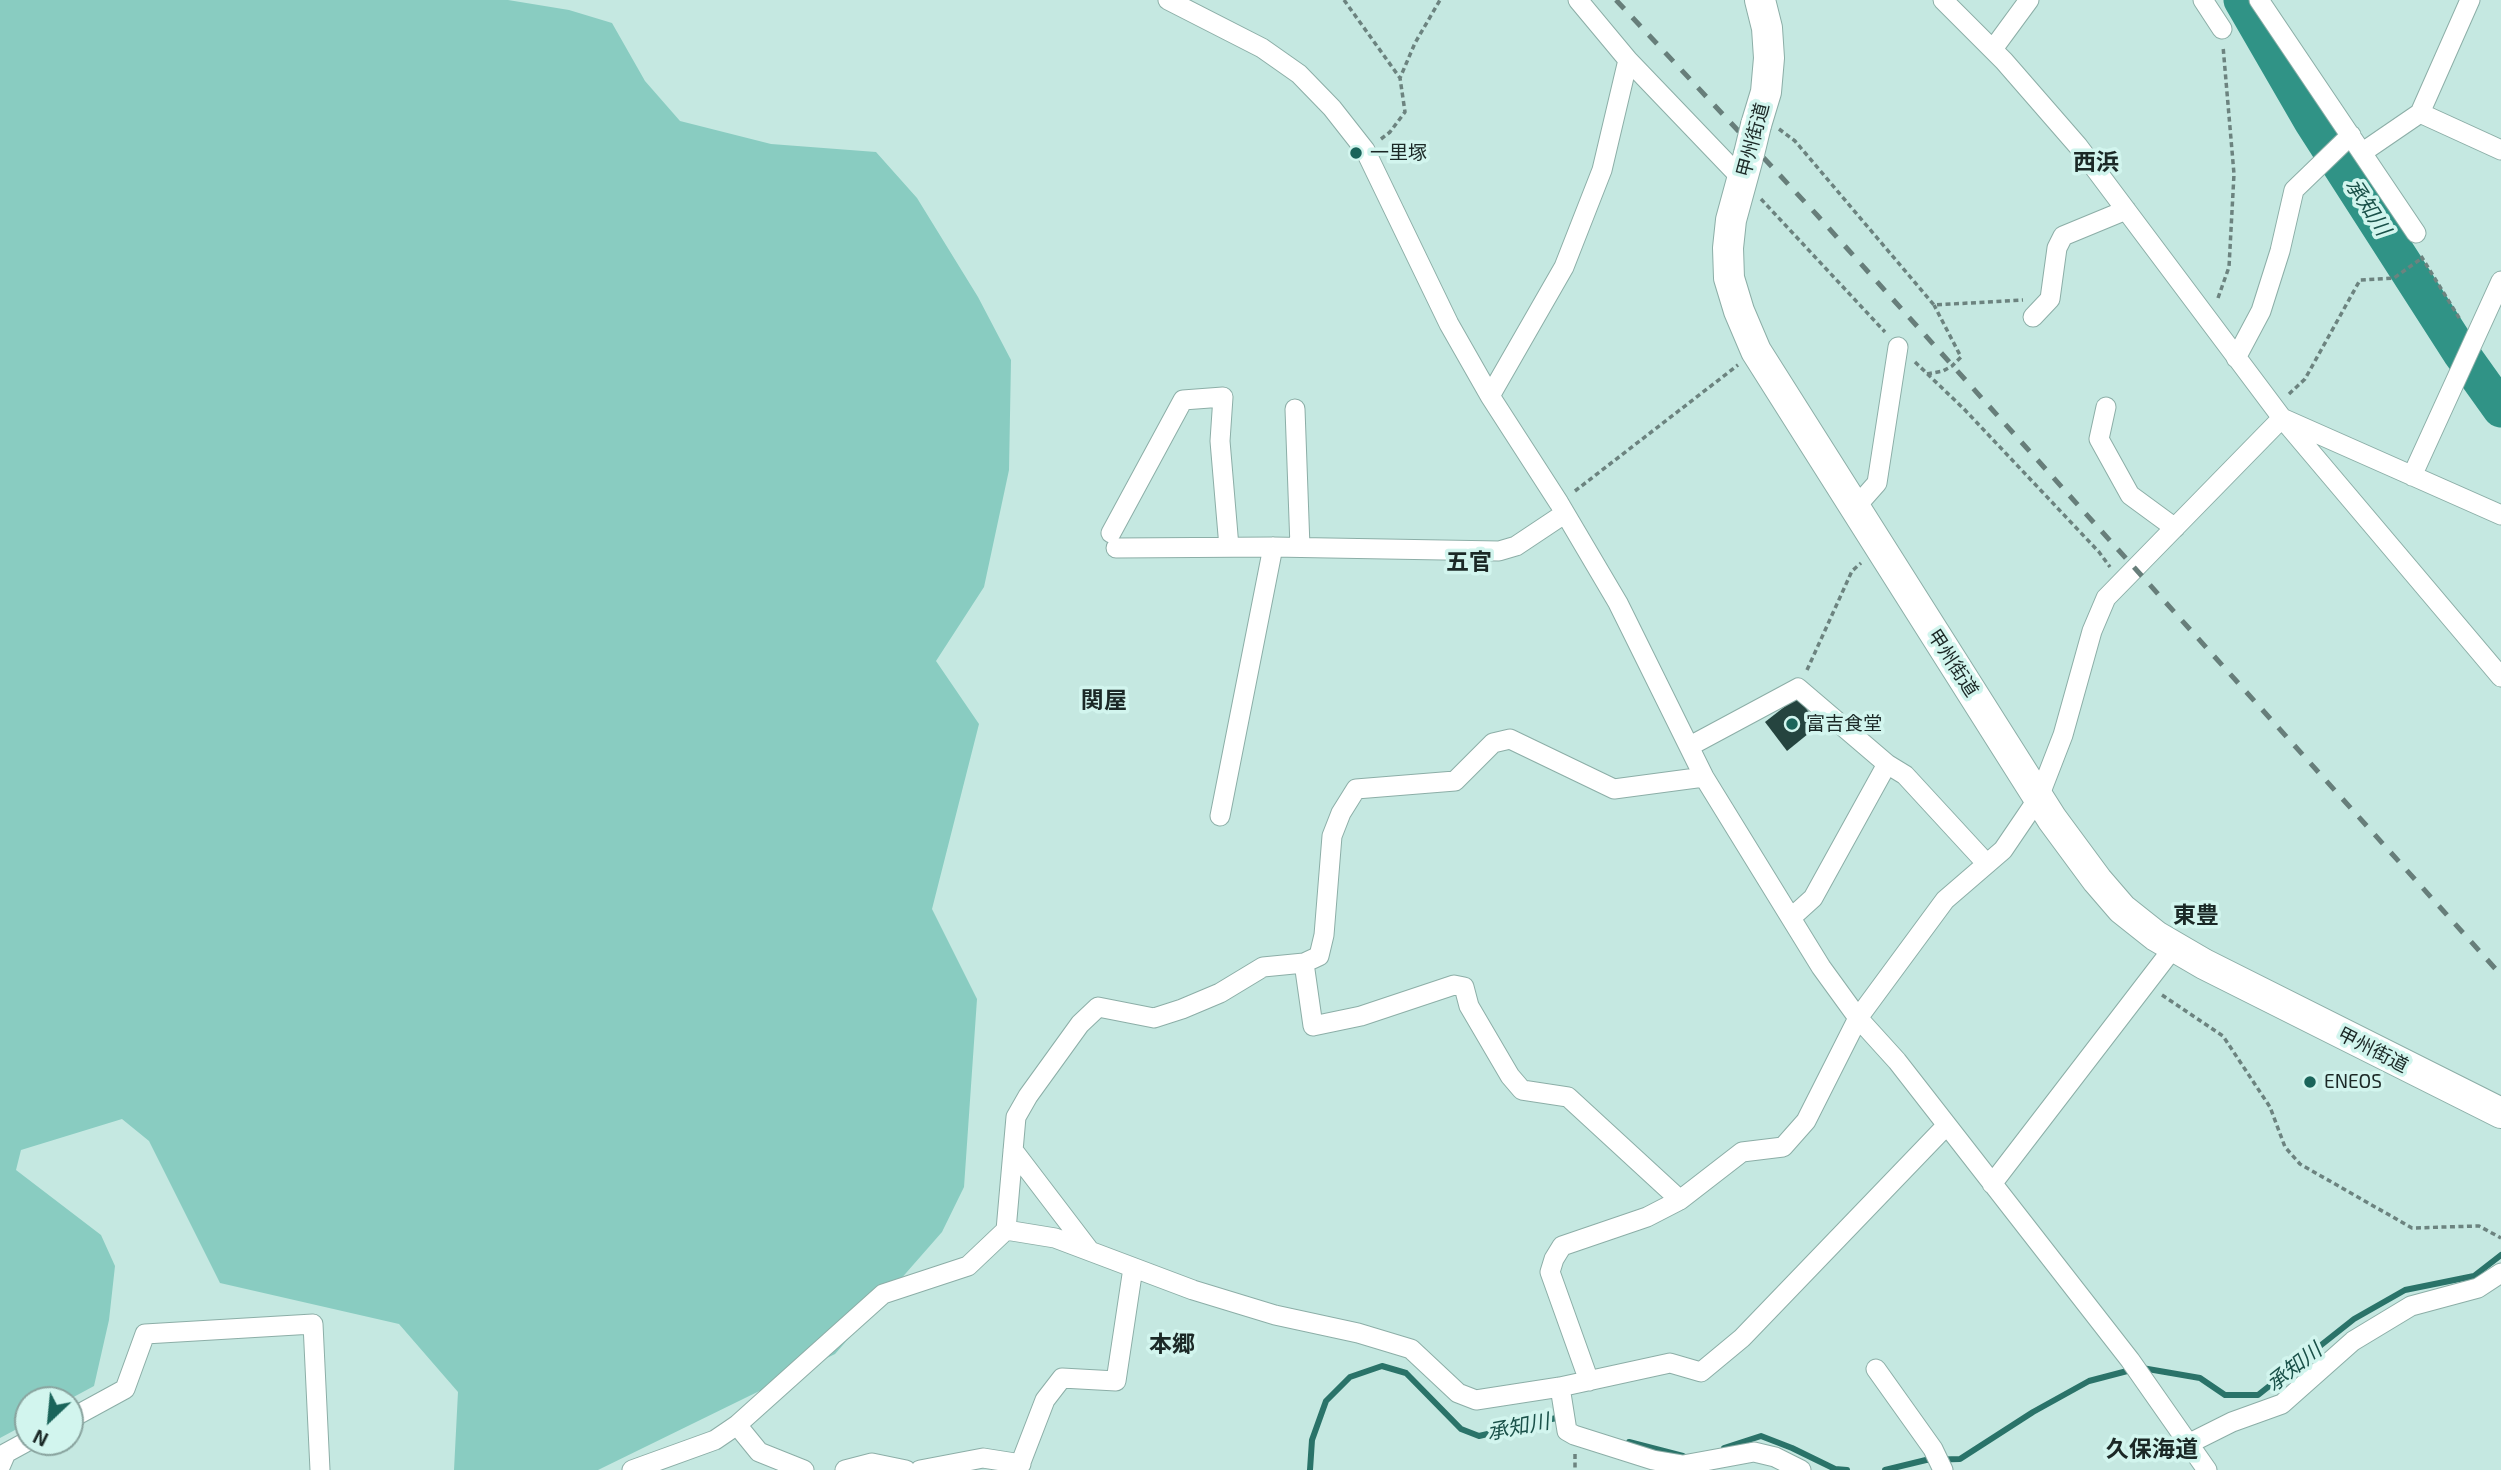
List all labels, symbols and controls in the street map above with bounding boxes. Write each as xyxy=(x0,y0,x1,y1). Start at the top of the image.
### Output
street label: 甲州街道 xyxy=(1732,100,1774,180)
place label: 一里塚 xyxy=(1370,142,1427,164)
marker: 一里塚 xyxy=(1348,145,1364,161)
district label: 西浜 xyxy=(2073,148,2119,176)
water label: 承知川 xyxy=(2340,174,2396,240)
district label: 五官 xyxy=(1446,548,1492,576)
street label: 甲州街道 xyxy=(1923,625,1983,701)
district label: 関屋 xyxy=(1081,686,1127,714)
place label: 富吉食堂 xyxy=(1806,713,1882,735)
marker: 富吉食堂 xyxy=(1784,716,1800,732)
district label: 東豊 xyxy=(2173,901,2219,929)
street label: 甲州街道 xyxy=(2334,1023,2412,1077)
place label: ENEOS xyxy=(2324,1071,2382,1093)
marker: ENEOS xyxy=(2302,1074,2318,1090)
district label: 本郷 xyxy=(1149,1330,1195,1358)
water label: 承知川 xyxy=(2261,1338,2327,1396)
north arrow xyxy=(14,1386,84,1456)
water label: 承知川 xyxy=(1485,1409,1551,1445)
text: N xyxy=(29,1425,52,1452)
district label: 久保海道 xyxy=(2106,1435,2198,1463)

